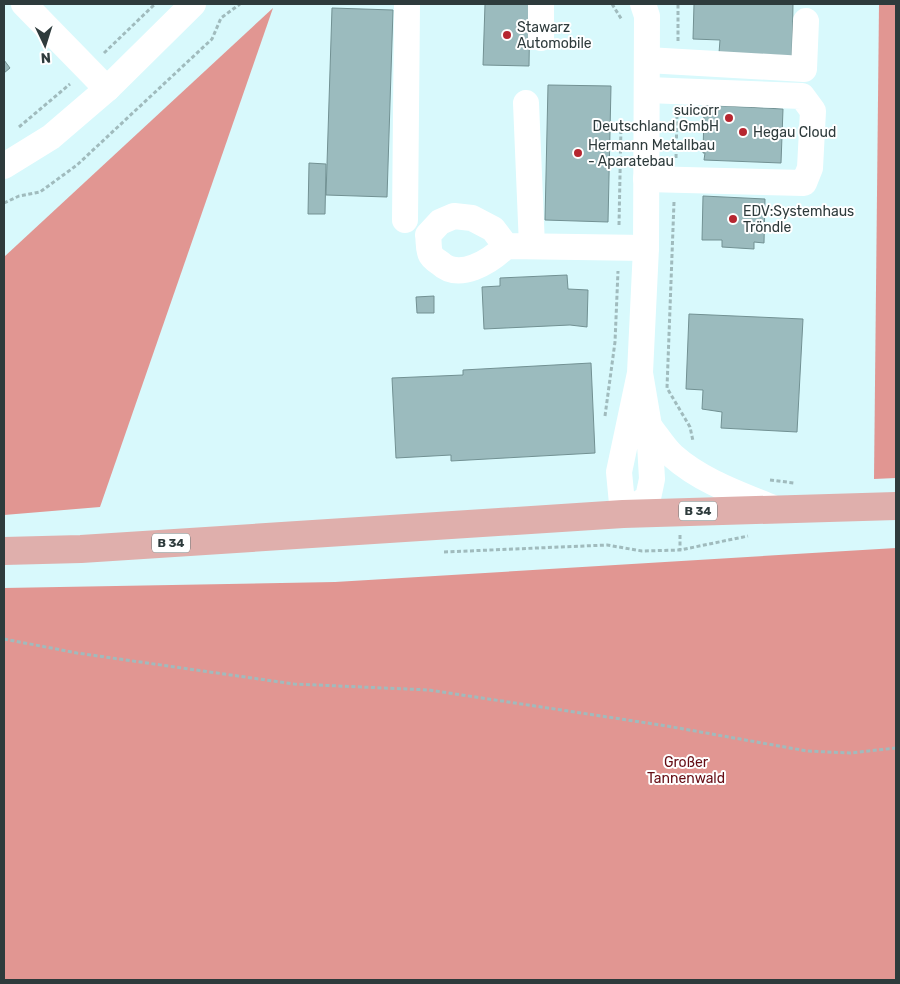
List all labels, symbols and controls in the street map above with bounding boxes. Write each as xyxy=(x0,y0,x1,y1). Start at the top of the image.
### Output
place label: Stawarz Automobile xyxy=(517,19,592,52)
north arrow xyxy=(20,20,70,70)
marker: Stawarz Automobile xyxy=(501,29,513,41)
text: N xyxy=(40,49,51,66)
place label: suicorr Deutschland GmbH xyxy=(593,102,720,135)
marker: suicorr Deutschland GmbH xyxy=(723,112,735,124)
place label: Hegau Cloud xyxy=(753,124,836,141)
marker: Hegau Cloud xyxy=(737,126,749,138)
place label: Hermann Metallbau - Aparatebau xyxy=(588,137,715,170)
marker: Hermann Metallbau - Aparatebau xyxy=(572,147,584,159)
place label: EDV:Systemhaus Tröndle xyxy=(743,203,854,236)
marker: EDV:Systemhaus Tröndle xyxy=(727,213,739,225)
road number: B 34 xyxy=(679,502,717,520)
road number: B 34 xyxy=(152,534,190,552)
park label: Großer Tannenwald xyxy=(647,754,725,787)

